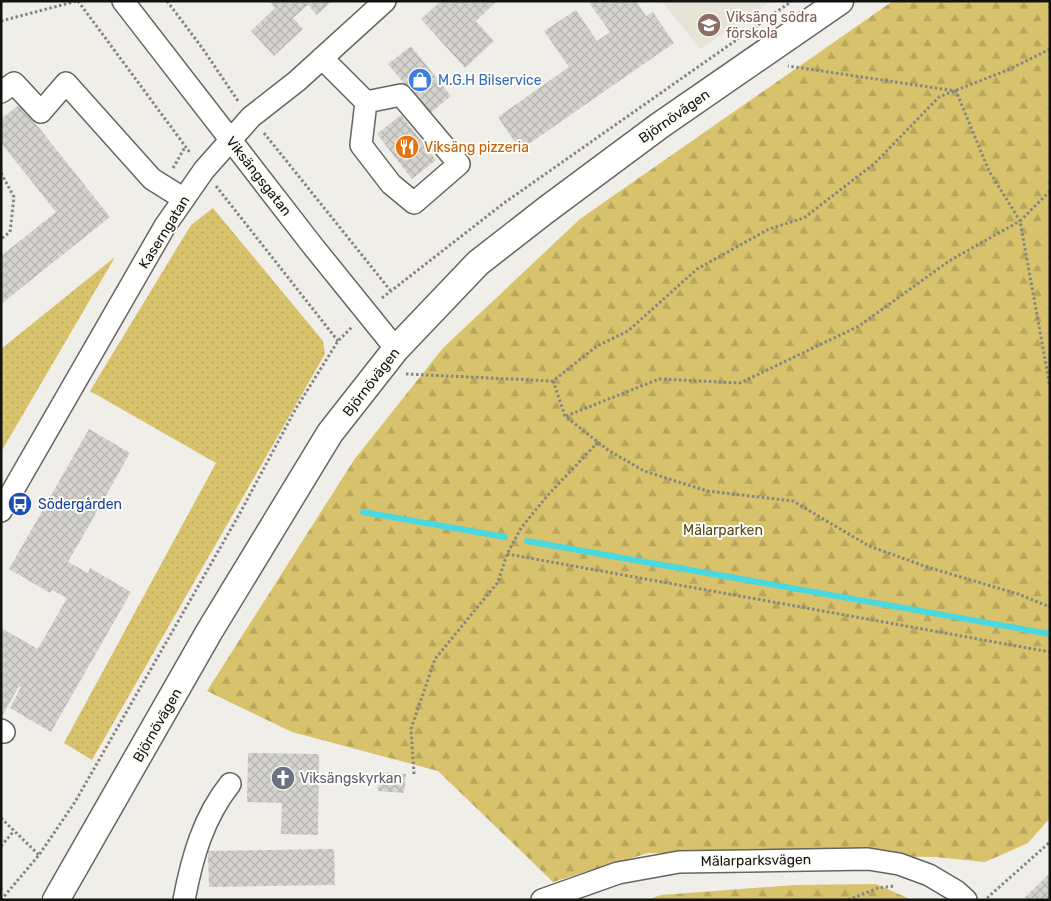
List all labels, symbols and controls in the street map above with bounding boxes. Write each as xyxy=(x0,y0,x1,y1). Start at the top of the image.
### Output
place label: Viksäng södra förskola xyxy=(726,9,817,42)
school or university icon: Viksäng södra förskola xyxy=(696,12,722,38)
shop icon: M.G.H Bilservice xyxy=(407,67,433,93)
place label: M.G.H Bilservice xyxy=(438,72,542,89)
street label: Björnövägen xyxy=(636,86,713,147)
street label: Viksängsgatan xyxy=(222,133,295,219)
restaurant icon: Viksäng pizzeria xyxy=(394,134,420,160)
place label: Viksäng pizzeria xyxy=(424,139,529,156)
street label: Kaserngatan xyxy=(135,193,194,272)
street label: Björnövägen xyxy=(339,345,403,420)
bus stop icon: Södergården xyxy=(7,491,33,517)
place label: Södergården xyxy=(38,496,122,513)
park label: Mälarparken xyxy=(683,522,763,539)
street label: Björnövägen xyxy=(129,685,185,765)
church icon: Viksängskyrkan xyxy=(270,765,296,791)
place label: Viksängskyrkan xyxy=(300,770,402,787)
street label: Mälarparksvägen xyxy=(701,851,811,870)

